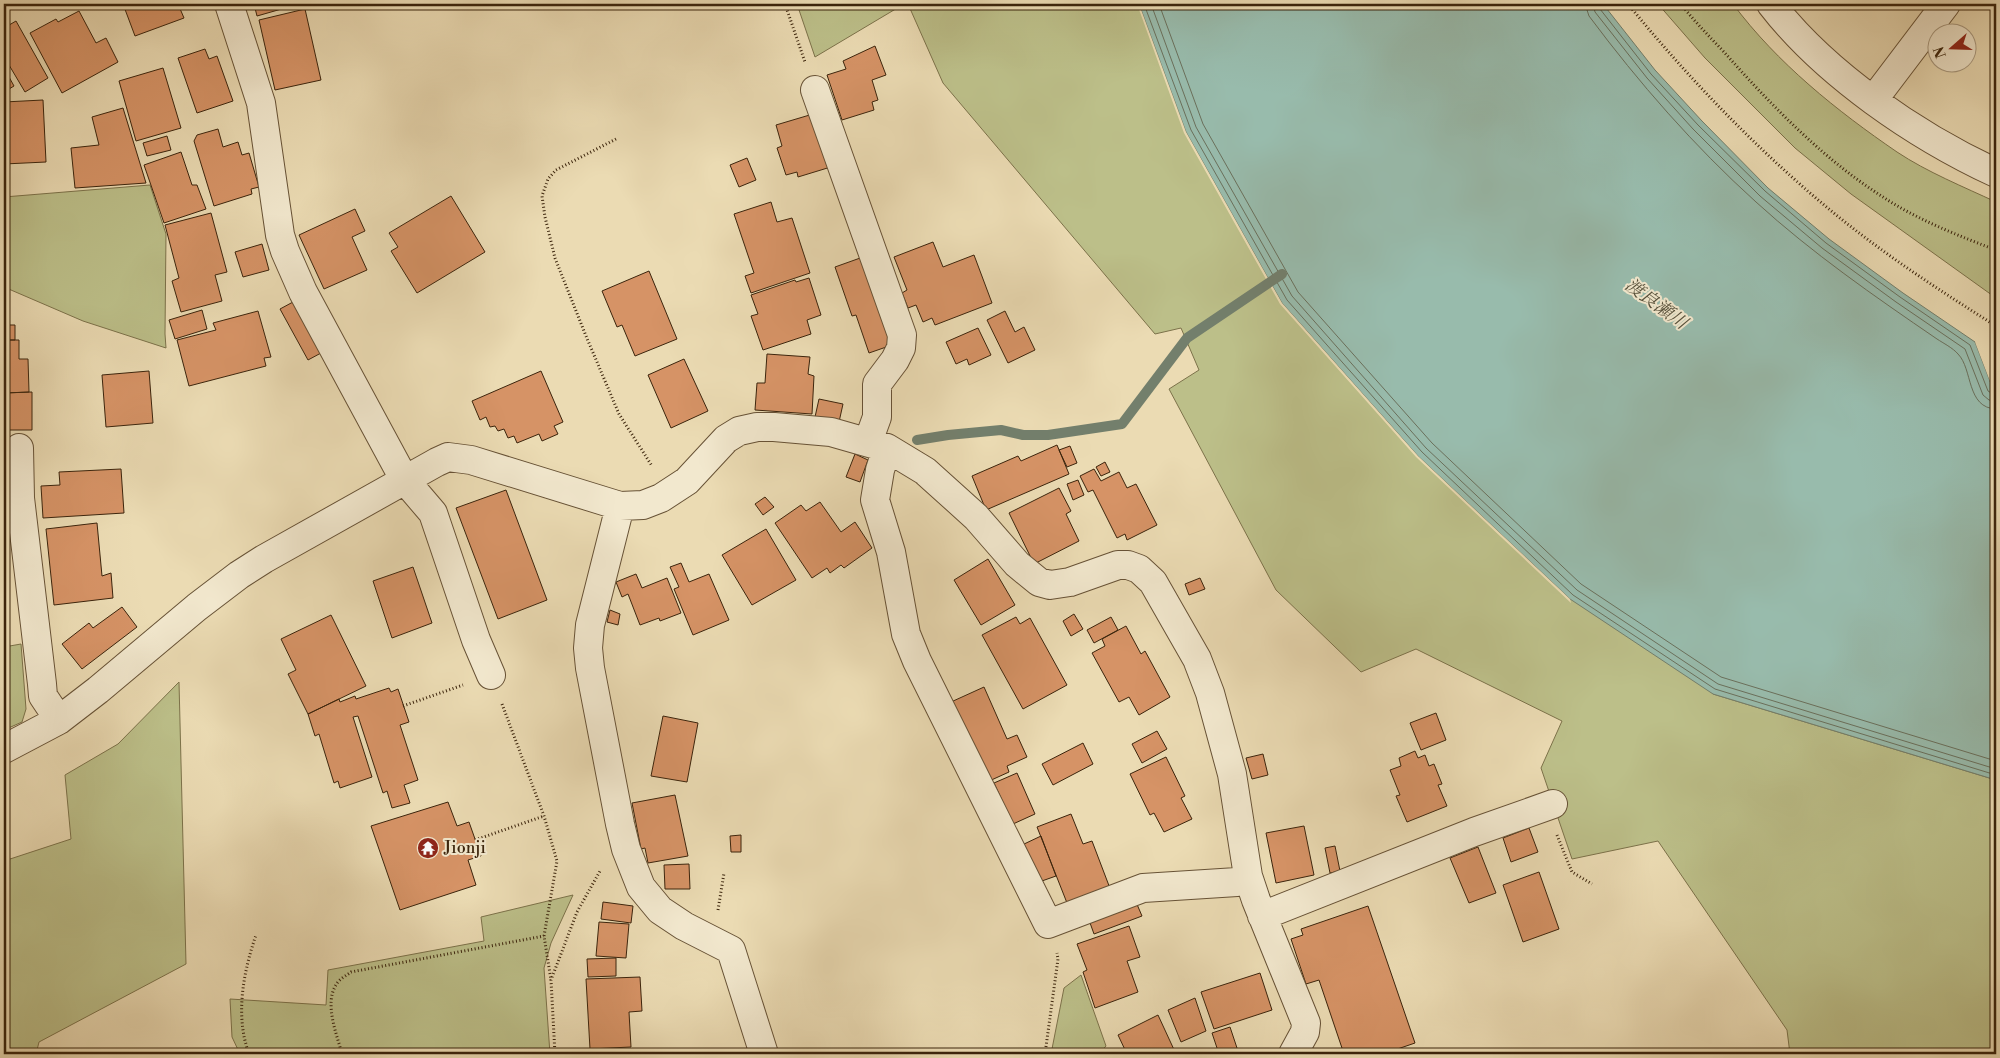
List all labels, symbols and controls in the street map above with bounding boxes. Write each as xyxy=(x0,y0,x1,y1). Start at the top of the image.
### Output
north arrow xyxy=(1928,22,1978,72)
text: N xyxy=(1930,44,1951,60)
water label: 渡良瀬川 xyxy=(1620,274,1694,336)
temple icon: Jionji xyxy=(416,836,440,860)
place label: Jionji xyxy=(443,838,486,858)

